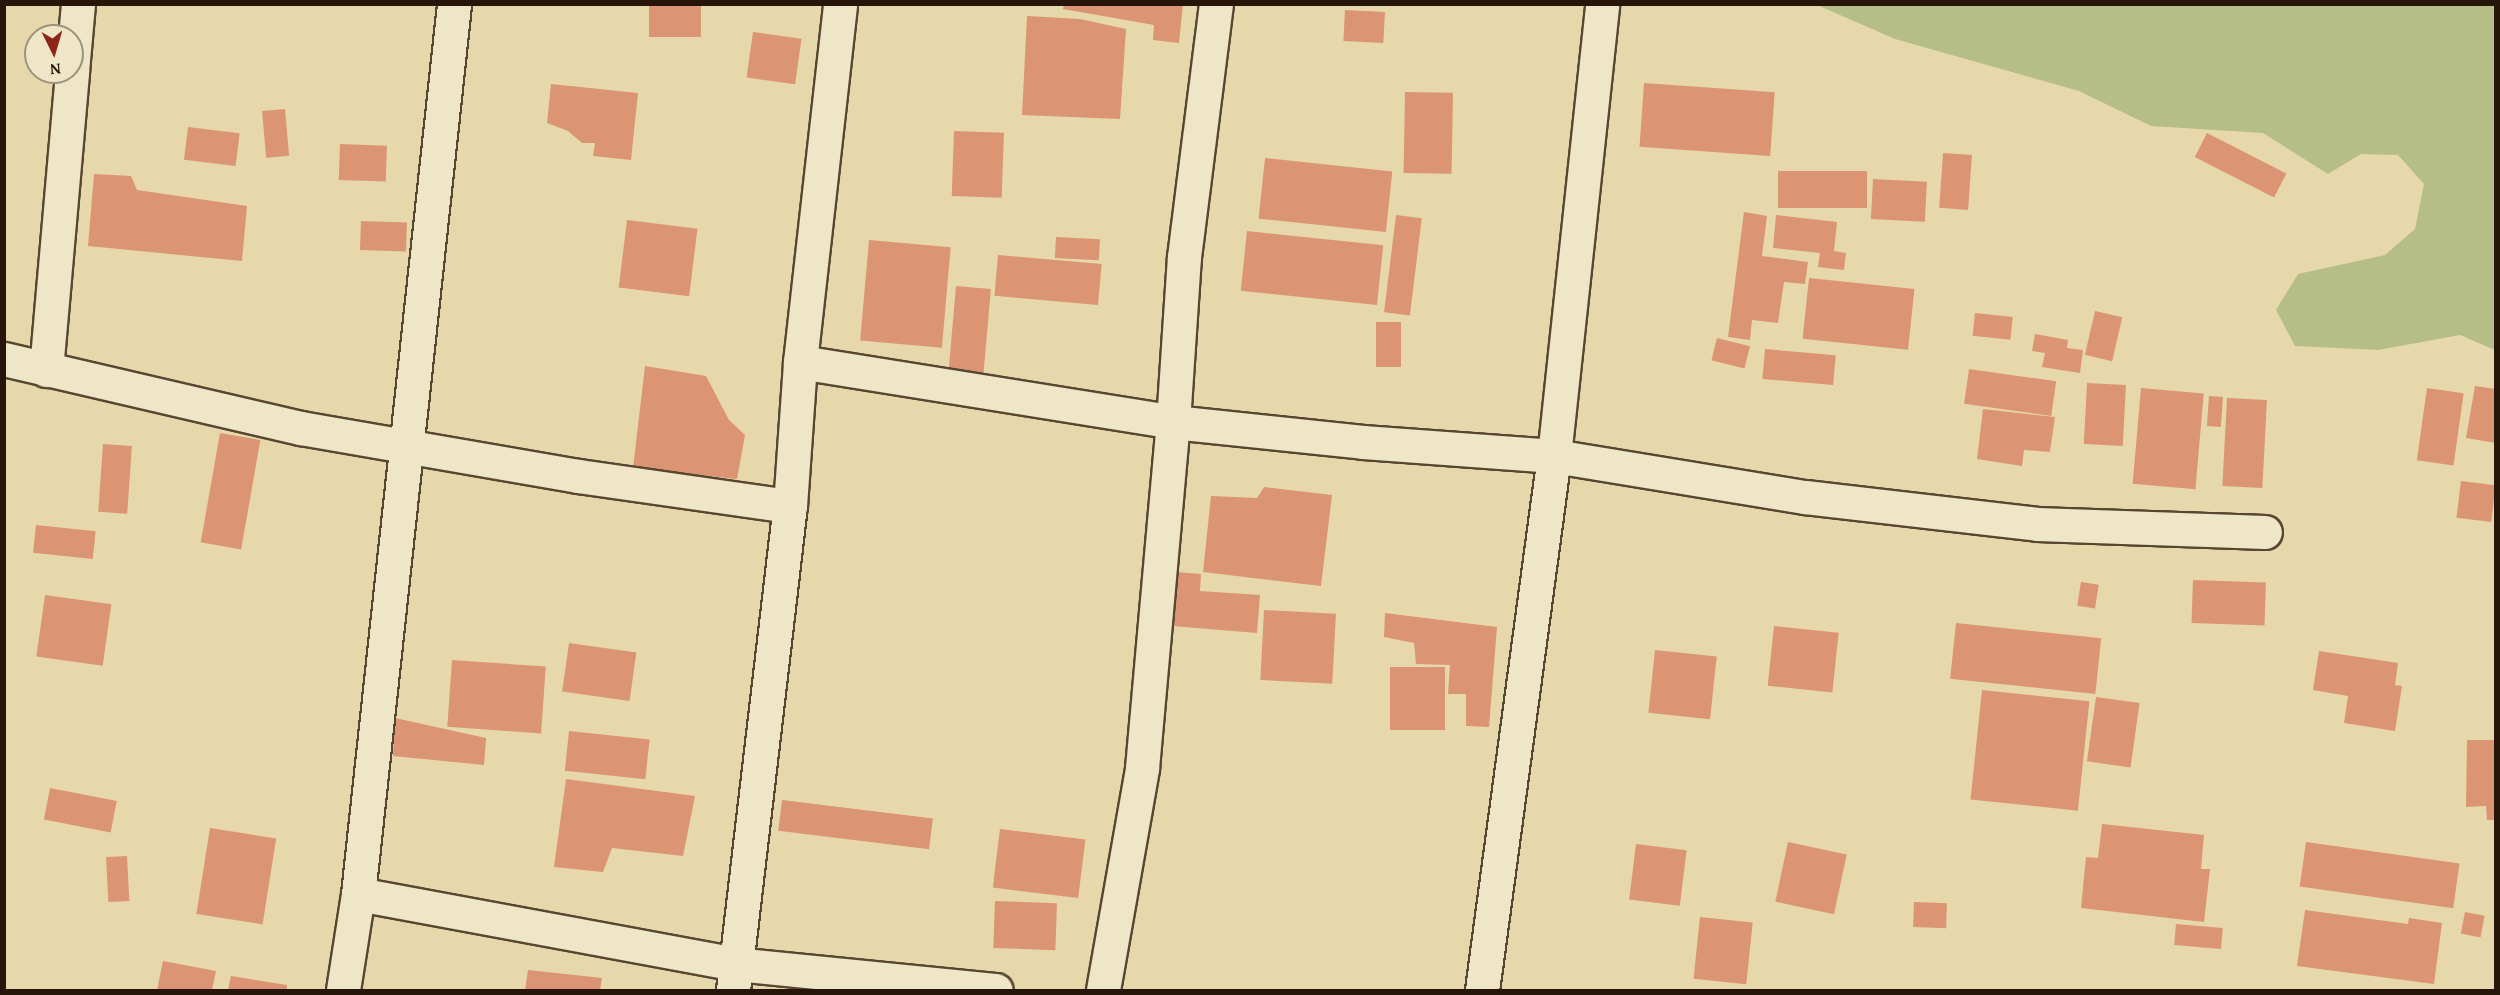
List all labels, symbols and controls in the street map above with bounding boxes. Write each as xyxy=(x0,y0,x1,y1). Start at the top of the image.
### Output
north arrow xyxy=(24,24,84,84)
text: N xyxy=(49,58,62,82)

